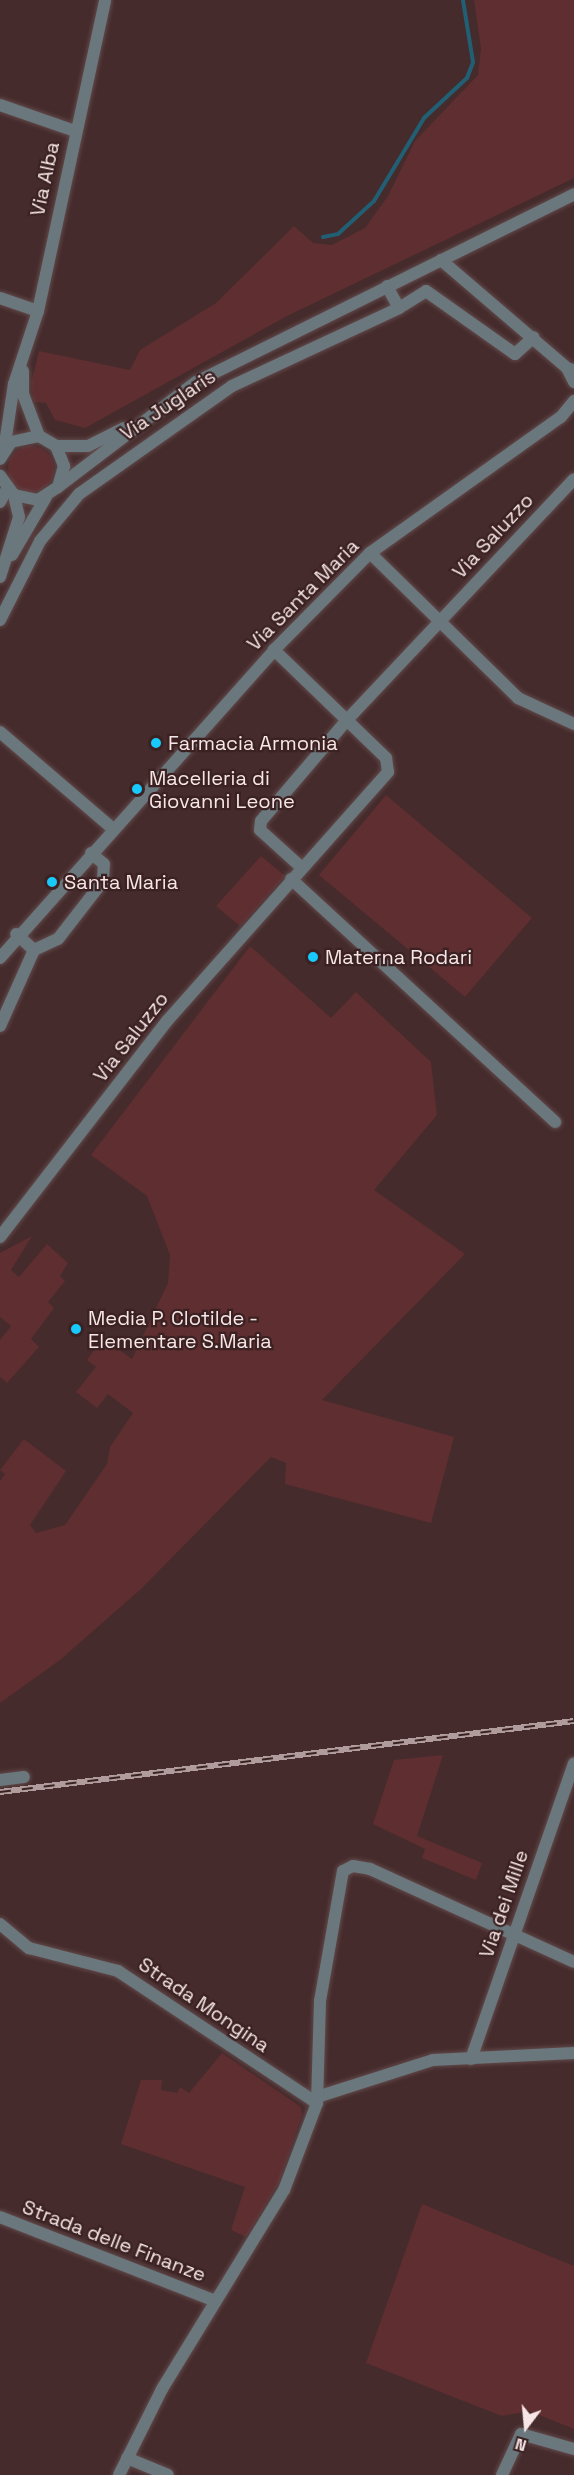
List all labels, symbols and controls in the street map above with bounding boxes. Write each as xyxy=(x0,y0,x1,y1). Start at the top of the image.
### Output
street label: Via Alba xyxy=(25,139,65,219)
street label: Via Juglaris xyxy=(116,364,220,446)
street label: Via Saluzzo xyxy=(448,488,538,584)
street label: Via Santa Maria xyxy=(242,534,364,656)
place label: Farmacia Armonia xyxy=(168,731,338,755)
marker: Farmacia Armonia xyxy=(149,736,163,750)
place label: Macelleria di Giovanni Leone xyxy=(149,766,295,813)
marker: Macelleria di Giovanni Leone xyxy=(130,782,144,796)
place label: Santa Maria xyxy=(64,870,178,894)
marker: Santa Maria xyxy=(45,875,59,889)
place label: Materna Rodari xyxy=(325,945,472,969)
marker: Materna Rodari xyxy=(306,950,320,964)
street label: Via Saluzzo xyxy=(88,987,174,1087)
place label: Media P. Clotilde - Elementare S.Maria xyxy=(88,1306,272,1353)
marker: Media P. Clotilde - Elementare S.Maria xyxy=(69,1322,83,1336)
street label: Via dei Mille xyxy=(474,1847,534,1961)
street label: Strada Mongina xyxy=(134,1952,274,2058)
street label: Strada delle Finanze xyxy=(19,2195,209,2287)
north arrow xyxy=(496,2397,556,2457)
text: N xyxy=(513,2433,529,2456)

